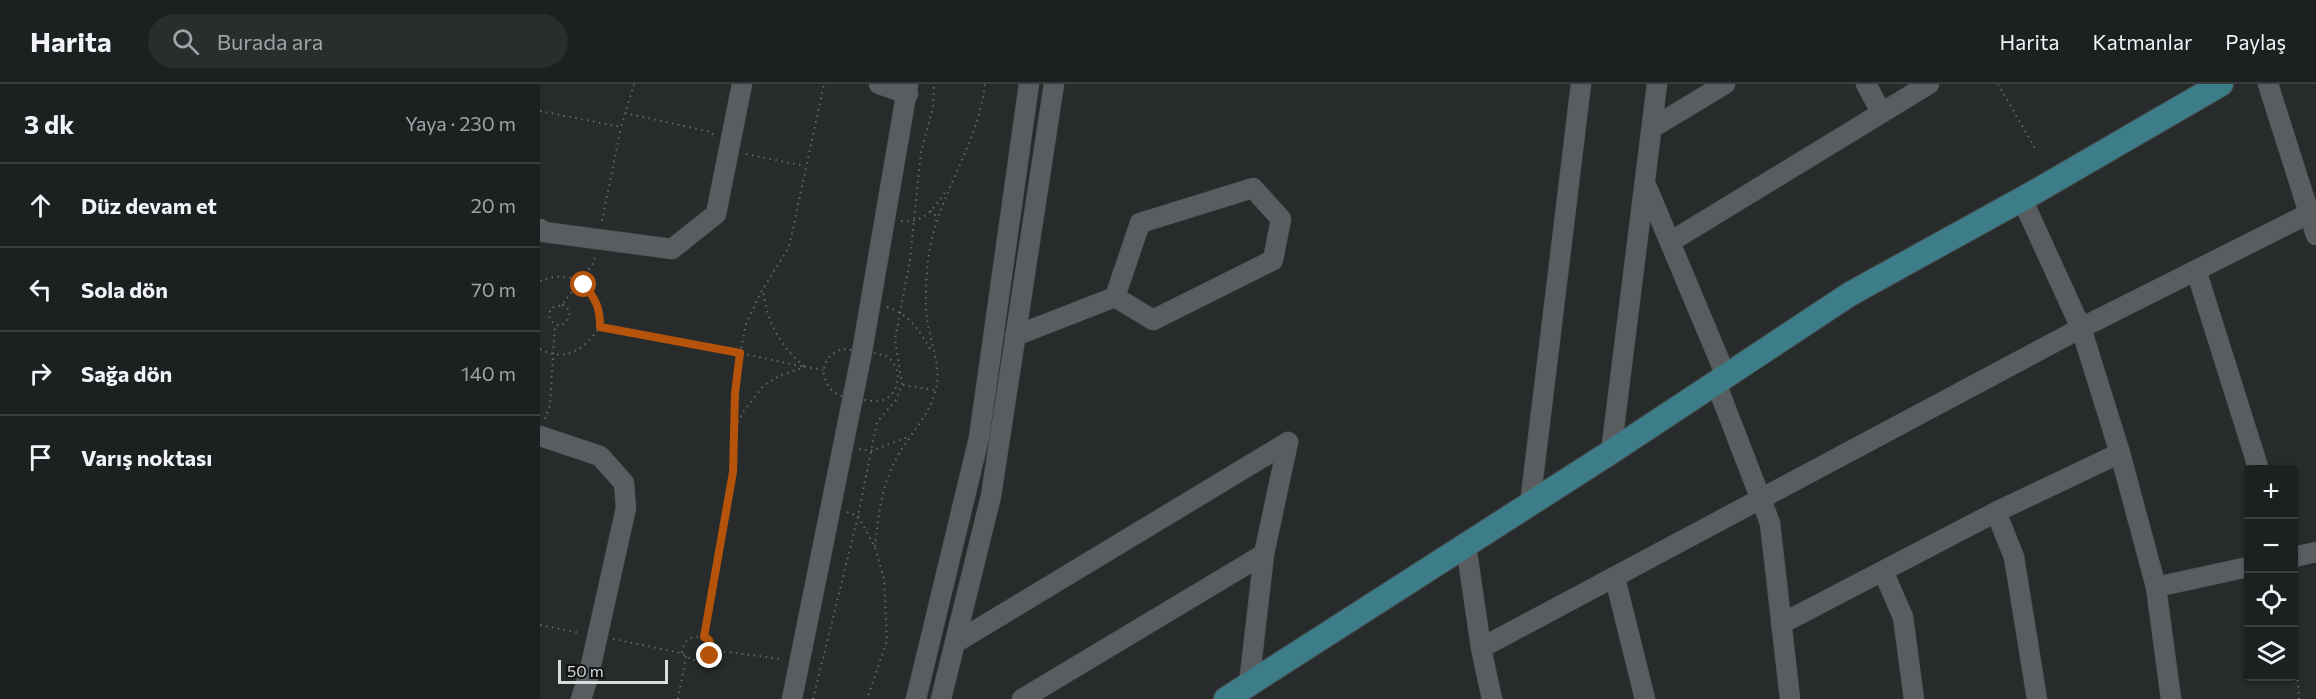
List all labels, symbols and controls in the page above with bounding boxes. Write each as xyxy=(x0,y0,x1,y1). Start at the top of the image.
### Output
search box xyxy=(148,14,568,68)
text: Harita xyxy=(30,24,112,58)
icon: search xyxy=(169,25,202,58)
text: Burada ara xyxy=(217,28,323,55)
text: Harita xyxy=(1999,29,2060,54)
text: Katmanlar xyxy=(2093,29,2192,54)
text: Paylaş xyxy=(2225,29,2286,54)
text: 3 dk xyxy=(24,108,74,139)
text: Yaya · 230 m xyxy=(405,111,516,135)
icon: ahead xyxy=(24,189,57,222)
text: Düz devam et xyxy=(81,192,217,219)
text: 20 m xyxy=(471,193,516,217)
route start xyxy=(570,271,596,297)
icon: left xyxy=(24,273,57,306)
text: Sola dön xyxy=(81,276,168,303)
text: 70 m xyxy=(471,277,516,301)
icon: right xyxy=(24,357,57,390)
text: Sağa dön xyxy=(81,360,172,387)
text: 140 m xyxy=(461,361,516,385)
icon: arrive xyxy=(24,441,57,474)
text: Varış noktası xyxy=(81,444,212,471)
map controls xyxy=(2244,465,2298,681)
button: + xyxy=(2244,465,2298,519)
button: − xyxy=(2244,519,2298,573)
button: locate xyxy=(2244,573,2298,627)
button: layers xyxy=(2244,627,2298,681)
route end xyxy=(696,642,722,668)
scale bar xyxy=(558,657,668,684)
text: 50 m xyxy=(567,661,604,680)

